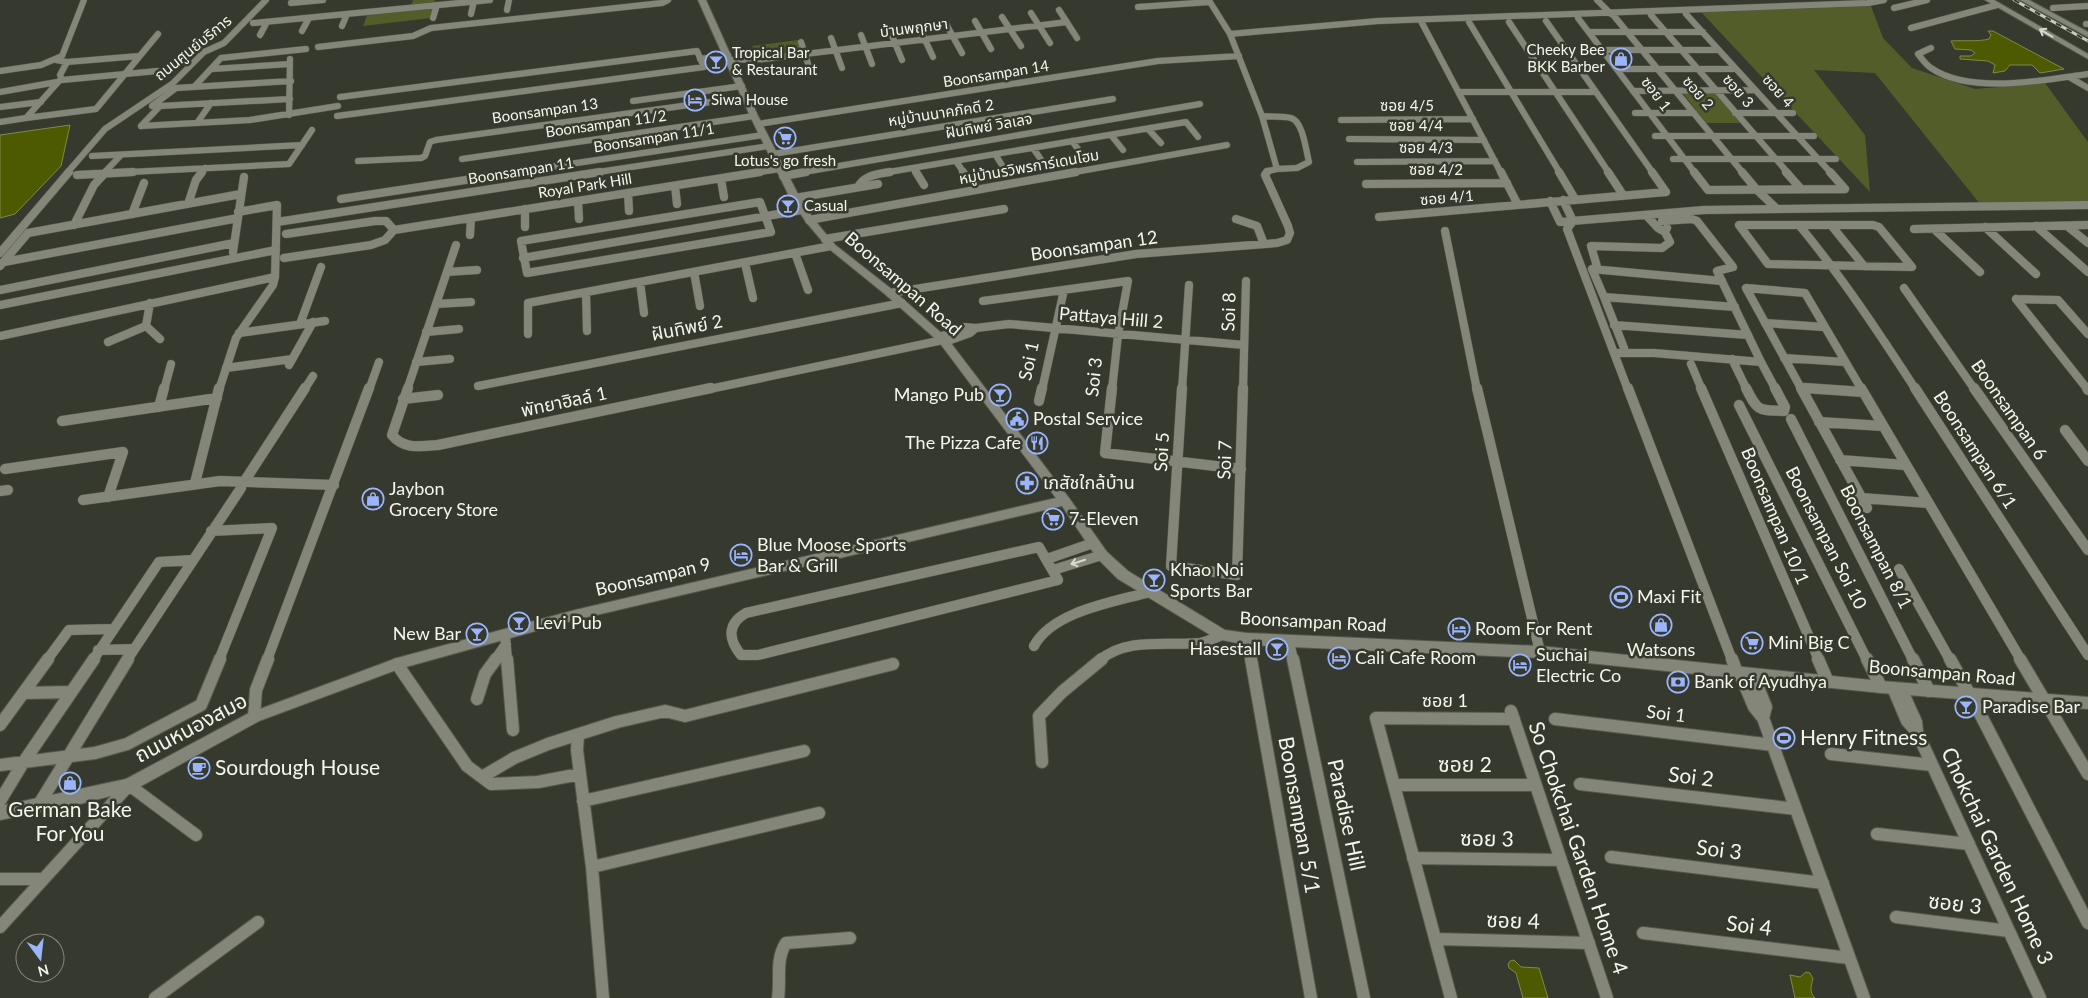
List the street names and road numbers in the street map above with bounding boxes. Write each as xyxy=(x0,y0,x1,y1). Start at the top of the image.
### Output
street label: ถนนศูนย์บริการ xyxy=(150,11,235,84)
street label: บ้านพฤกษา xyxy=(879,14,949,40)
street label: Boonsampan 14 xyxy=(942,56,1050,90)
street label: ซอย 3 xyxy=(1719,70,1758,111)
street label: ซอย 4 xyxy=(1759,70,1798,111)
street label: ซอย 2 xyxy=(1680,72,1718,113)
street label: ซอย 1 xyxy=(1638,73,1676,114)
street label: Boonsampan 13 xyxy=(491,94,599,126)
street label: หมู่บ้านนาคภัคดี 2 xyxy=(887,95,995,130)
street label: ซอย 4/5 xyxy=(1380,96,1434,114)
street label: Boonsampan 11/2 xyxy=(544,106,668,140)
street label: ฝันทิพย์ วิลเลจ xyxy=(944,109,1034,142)
street label: ซอย 4/4 xyxy=(1389,116,1443,134)
street label: Boonsampan 11/1 xyxy=(592,119,716,155)
street label: ซอย 4/3 xyxy=(1399,138,1453,156)
street label: หมู่บ้านรวิพรการ์เดนโฮม xyxy=(957,145,1100,188)
street label: Boonsampan 11 xyxy=(467,153,575,187)
street label: ซอย 4/2 xyxy=(1409,160,1463,178)
street label: Royal Park Hill xyxy=(537,169,633,201)
street label: ซอย 4/1 xyxy=(1419,186,1475,208)
street label: Boonsampan 12 xyxy=(1029,225,1159,265)
street label: Boonsampan Road xyxy=(841,227,966,340)
street label: Soi 8 xyxy=(1216,292,1240,332)
street label: Pattaya Hill 2 xyxy=(1058,301,1164,333)
street label: ฝันทิพย์ 2 xyxy=(649,309,724,345)
street label: Soi 1 xyxy=(1013,339,1043,382)
street label: Boonsampan 6 xyxy=(1967,355,2053,464)
street label: Soi 3 xyxy=(1080,356,1106,398)
street label: พัทยาฮิลล์ 1 xyxy=(519,381,609,421)
street label: Boonsampan 6/1 xyxy=(1930,386,2022,513)
street label: Soi 5 xyxy=(1149,432,1173,472)
street label: Soi 7 xyxy=(1212,440,1236,480)
street label: Boonsampan 10/1 xyxy=(1737,444,1815,587)
street label: Boonsampan Soi 10 xyxy=(1781,463,1872,612)
street label: Boonsampan 8/1 xyxy=(1836,481,1918,612)
street label: Boonsampan 9 xyxy=(593,552,713,600)
street label: Boonsampan Road xyxy=(1239,606,1387,636)
street label: Boonsampan Road xyxy=(1868,655,2016,689)
street label: ถนนหนองสมอ xyxy=(130,687,251,767)
street label: ซอย 1 xyxy=(1422,689,1468,711)
street label: Soi 1 xyxy=(1645,700,1687,726)
street label: So Chokchai Garden Home 4 xyxy=(1524,718,1634,977)
street label: Boonsampan 5/1 xyxy=(1274,734,1327,895)
street label: Chokchai Garden Home 3 xyxy=(1937,743,2060,968)
street label: ซอย 2 xyxy=(1438,751,1492,776)
street label: Paradise Hill xyxy=(1323,756,1372,873)
street label: Soi 2 xyxy=(1667,760,1715,791)
street label: ซอย 3 xyxy=(1460,825,1514,850)
street label: Soi 3 xyxy=(1695,833,1743,864)
street label: ซอย 3 xyxy=(1927,887,1983,918)
street label: ซอย 4 xyxy=(1486,906,1540,933)
street label: Soi 4 xyxy=(1725,909,1773,940)

